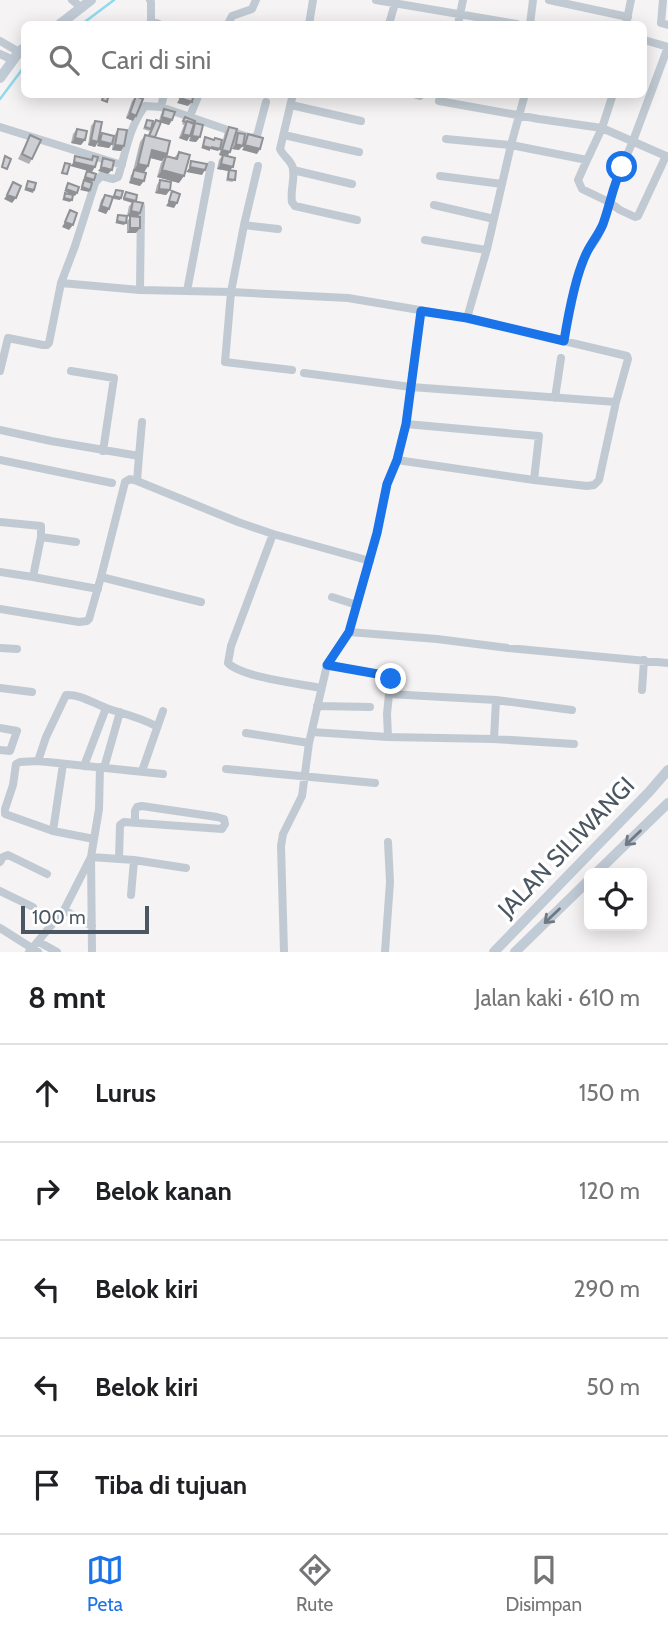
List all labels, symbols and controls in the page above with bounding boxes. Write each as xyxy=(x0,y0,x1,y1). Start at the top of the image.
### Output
search box xyxy=(21,21,647,98)
icon: search xyxy=(45,41,83,79)
text: Cari di sini xyxy=(101,44,211,76)
route start xyxy=(606,151,637,182)
route end xyxy=(375,663,406,694)
street label: JALAN SILIWANGI xyxy=(491,771,640,924)
one-way arrow xyxy=(624,830,641,847)
map controls xyxy=(584,868,647,931)
button: locate xyxy=(584,868,647,931)
scale bar xyxy=(21,903,149,935)
text: 100 m xyxy=(32,906,86,929)
one-way arrow xyxy=(544,908,561,925)
text: 8 mnt xyxy=(28,979,106,1016)
text: Jalan kaki · 610 m xyxy=(475,984,640,1012)
icon: ahead xyxy=(28,1074,66,1112)
text: Lurus xyxy=(95,1077,156,1109)
text: 150 m xyxy=(579,1079,640,1107)
icon: right xyxy=(28,1172,66,1210)
text: Belok kanan xyxy=(95,1175,232,1207)
text: 120 m xyxy=(579,1177,640,1205)
icon: left xyxy=(28,1270,66,1308)
text: Belok kiri xyxy=(95,1273,198,1305)
text: 290 m xyxy=(573,1275,640,1303)
icon: left xyxy=(28,1368,66,1406)
text: Belok kiri xyxy=(95,1371,198,1403)
text: 50 m xyxy=(586,1373,640,1401)
icon: arrive xyxy=(28,1466,66,1504)
text: Tiba di tujuan xyxy=(95,1469,247,1501)
tab: Peta xyxy=(86,1551,124,1616)
tab: Rute xyxy=(296,1551,334,1616)
tab: Disimpan xyxy=(505,1551,582,1616)

